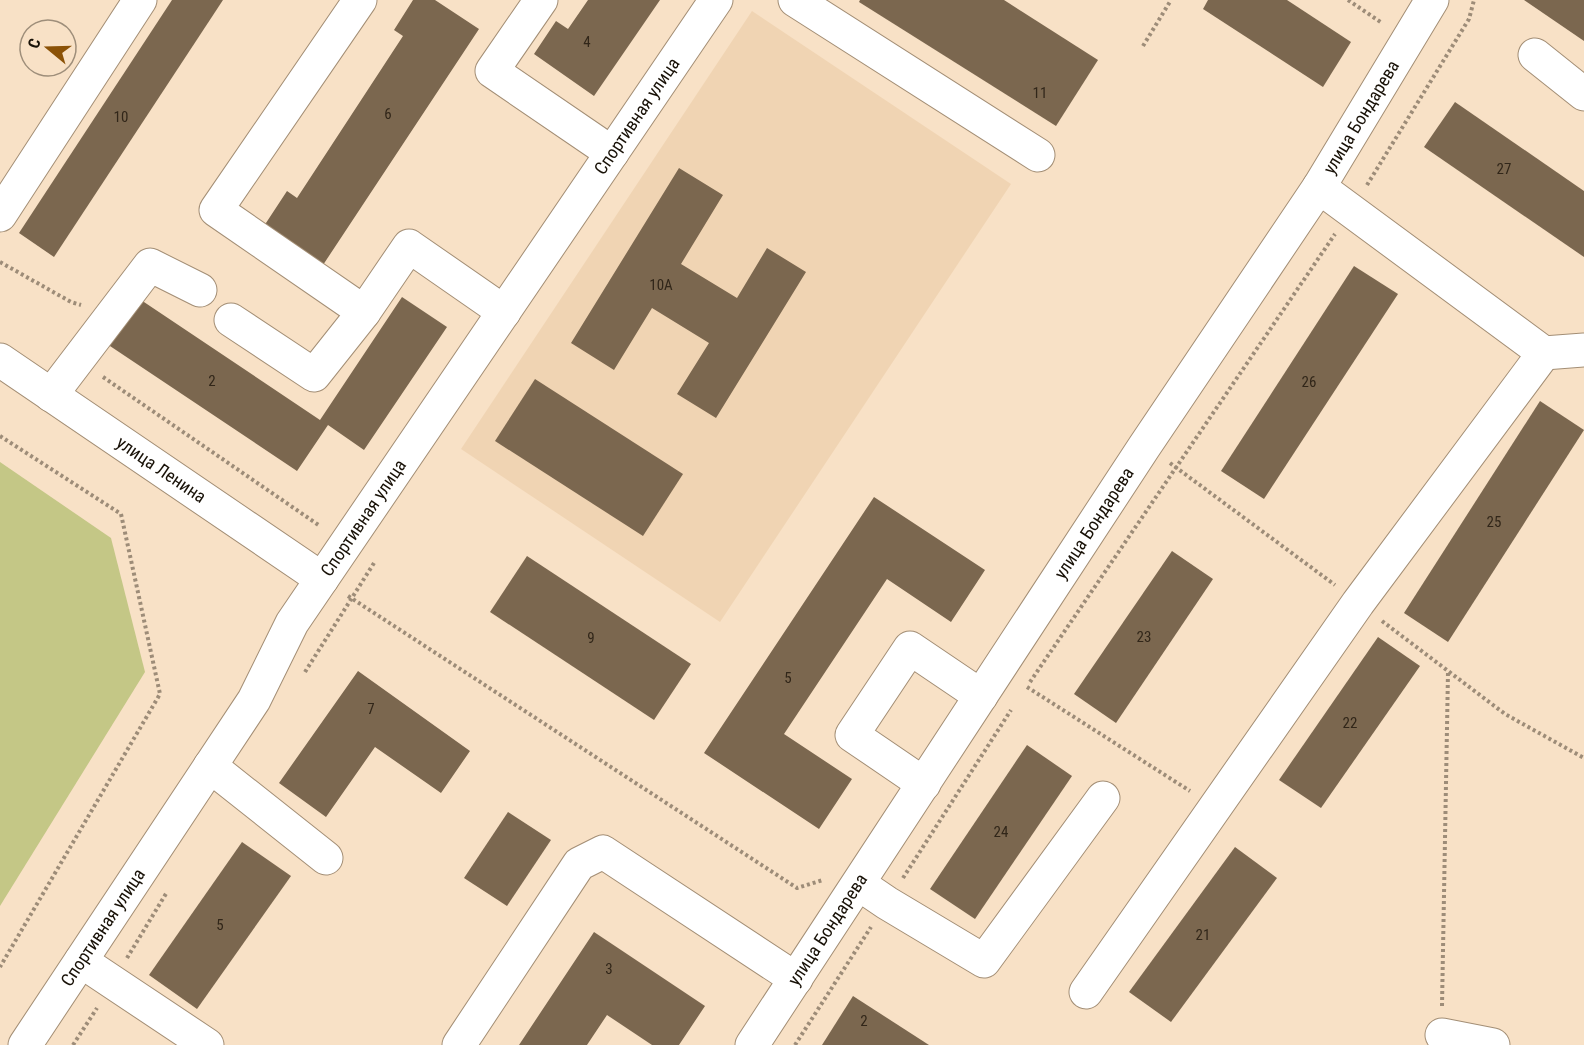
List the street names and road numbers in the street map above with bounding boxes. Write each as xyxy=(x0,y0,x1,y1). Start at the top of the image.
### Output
street label: Спортивная улица xyxy=(589,53,684,178)
street label: улица Бондарева xyxy=(1318,56,1403,178)
street label: улица Ленина xyxy=(113,431,210,507)
street label: Спортивная улица xyxy=(316,455,410,580)
street label: улица Бондарева xyxy=(1049,463,1138,583)
street label: Спортивная улица xyxy=(56,864,149,990)
street label: улица Бондарева xyxy=(783,870,871,989)

